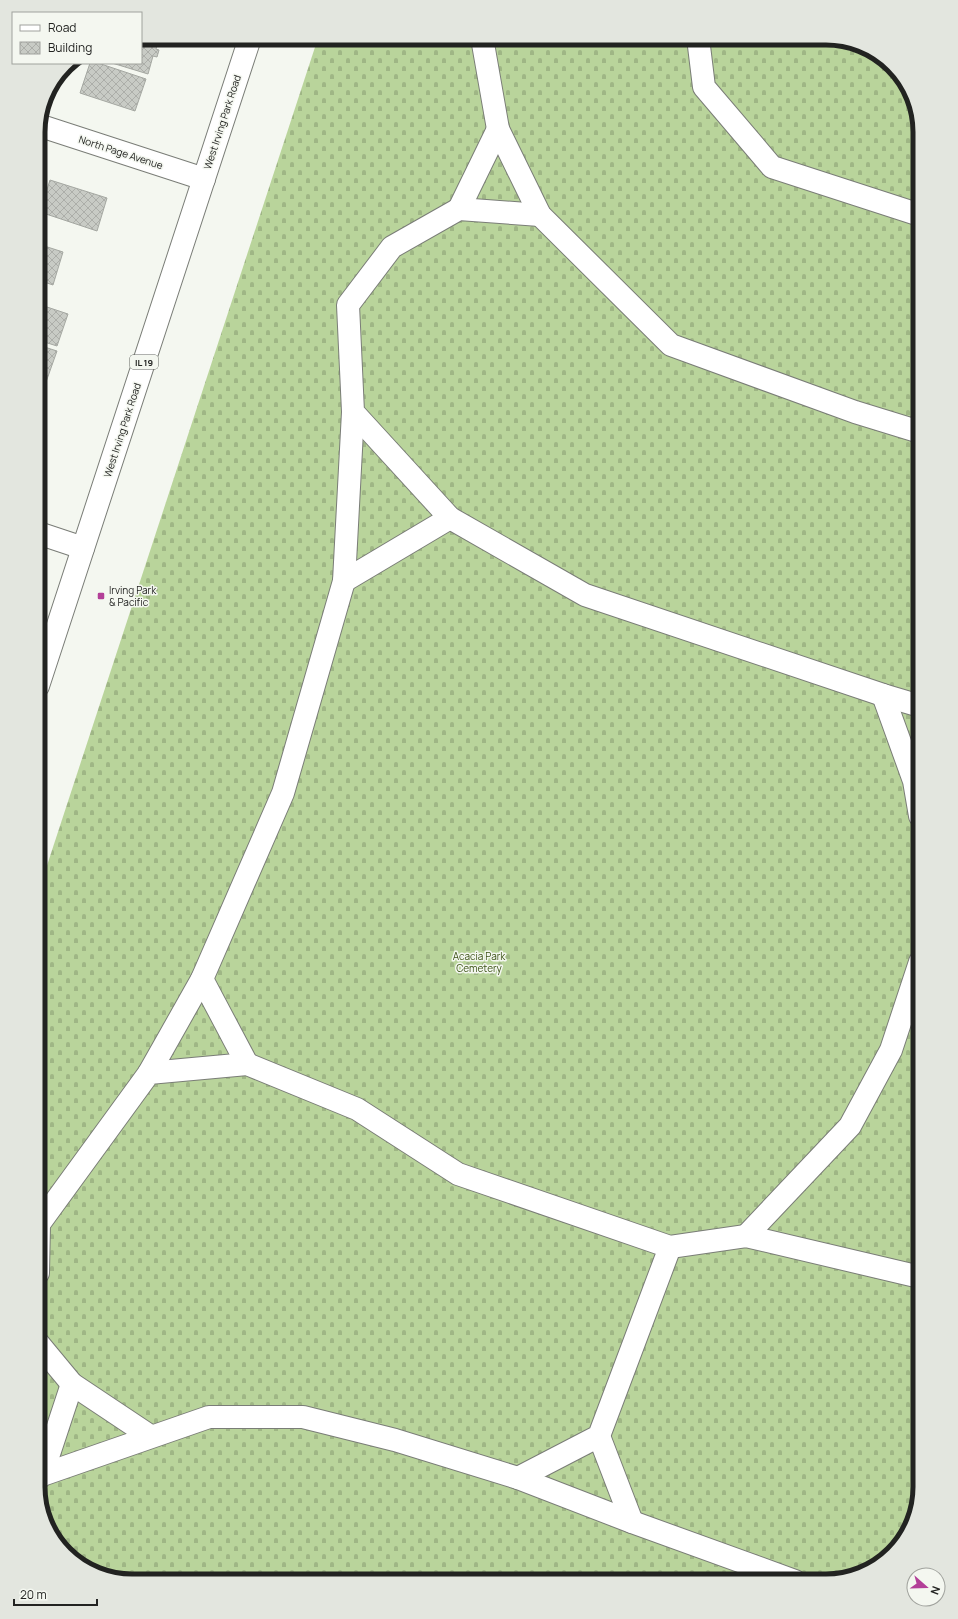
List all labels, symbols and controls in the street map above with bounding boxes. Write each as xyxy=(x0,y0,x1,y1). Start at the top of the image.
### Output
legend xyxy=(12,12,142,64)
text: Road xyxy=(48,19,76,36)
text: Building xyxy=(48,39,92,56)
street label: West Irving Park Road xyxy=(200,73,244,171)
street label: North Page Avenue xyxy=(77,132,165,172)
road number: IL 19 xyxy=(130,355,158,369)
street label: West Irving Park Road xyxy=(100,381,144,479)
place label: Irving Park & Pacific xyxy=(109,583,157,609)
marker: Irving Park & Pacific xyxy=(96,591,106,601)
park label: Acacia Park Cemetery xyxy=(453,949,506,975)
north arrow xyxy=(906,1567,946,1607)
scale bar xyxy=(14,1581,97,1607)
text: N xyxy=(927,1584,944,1597)
text: 20 m xyxy=(20,1586,47,1603)

